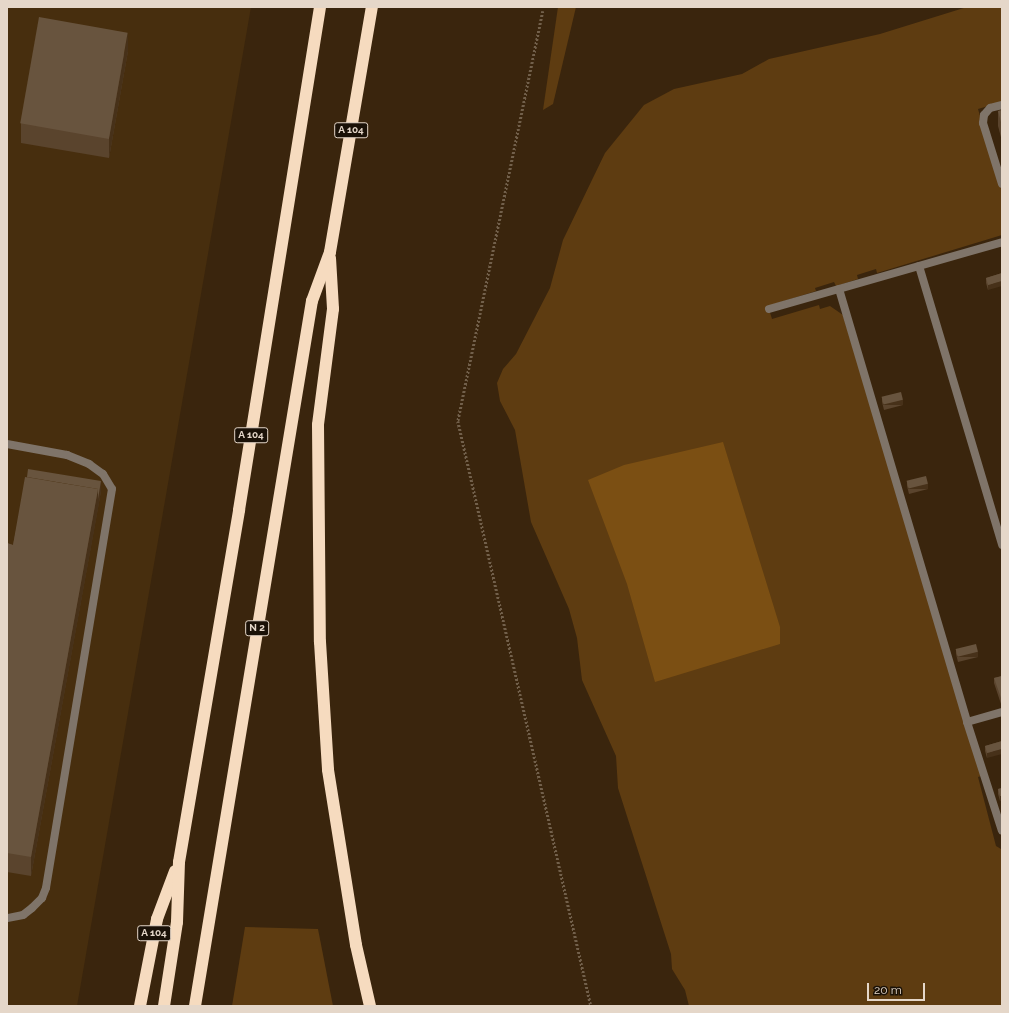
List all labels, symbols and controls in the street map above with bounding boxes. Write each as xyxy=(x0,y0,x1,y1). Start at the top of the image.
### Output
road number: A 104 xyxy=(334,122,368,138)
road number: A 104 xyxy=(234,427,268,443)
road number: N 2 xyxy=(245,620,269,636)
road number: A 104 xyxy=(137,925,171,941)
scale bar xyxy=(869,975,927,1001)
text: 20 m xyxy=(874,983,902,997)

